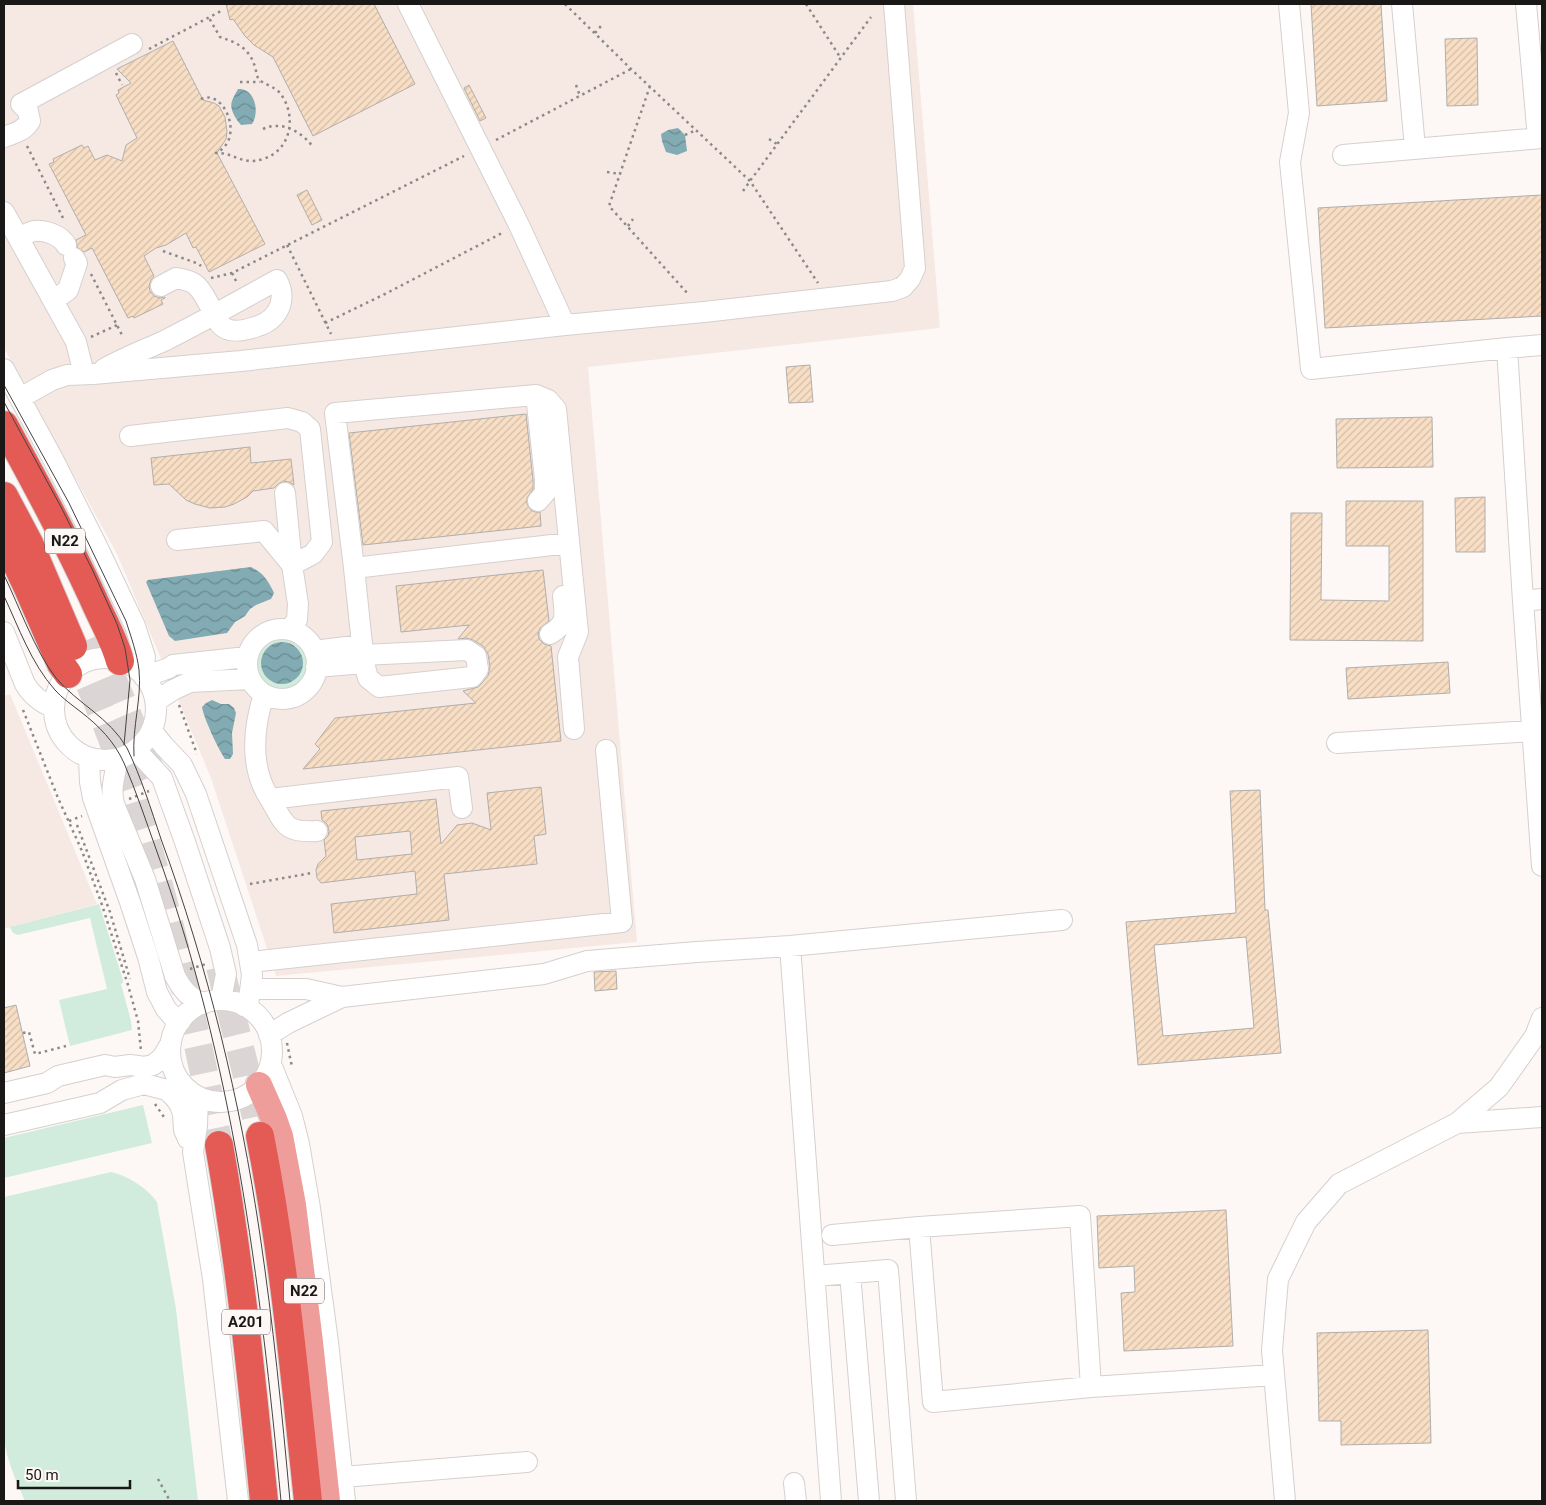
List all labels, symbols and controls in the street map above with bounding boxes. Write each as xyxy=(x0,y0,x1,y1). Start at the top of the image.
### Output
road number: N22 xyxy=(45,528,85,554)
road number: N22 xyxy=(284,1278,324,1304)
road number: A201 xyxy=(222,1310,270,1334)
scale bar xyxy=(18,1458,130,1490)
text: 50 m xyxy=(25,1466,59,1484)

